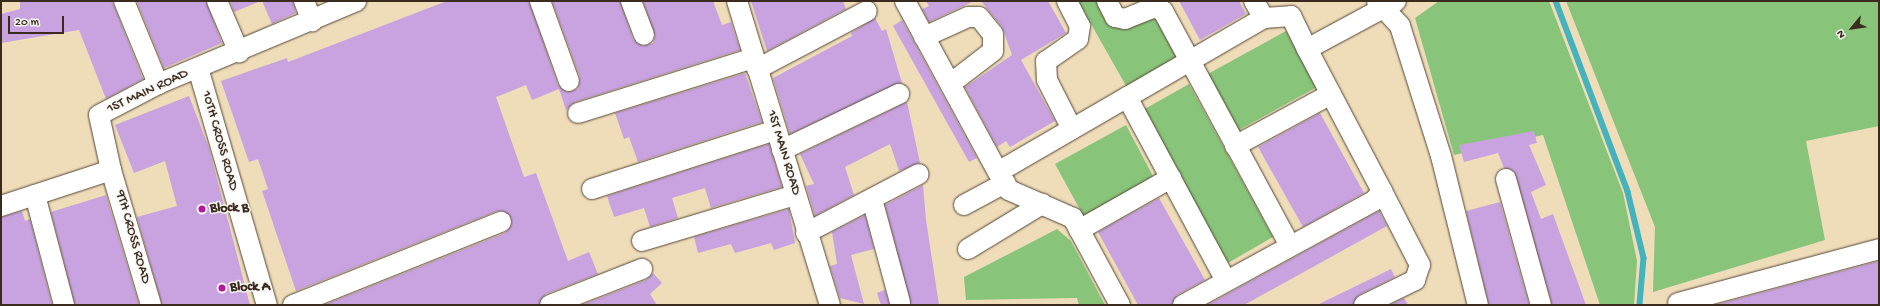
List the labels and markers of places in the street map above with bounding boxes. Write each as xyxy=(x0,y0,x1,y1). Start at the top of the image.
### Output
place label: Block B xyxy=(210,201,249,217)
marker: Block B xyxy=(197,204,207,214)
place label: Block A xyxy=(230,280,270,296)
marker: Block A xyxy=(217,283,227,293)

